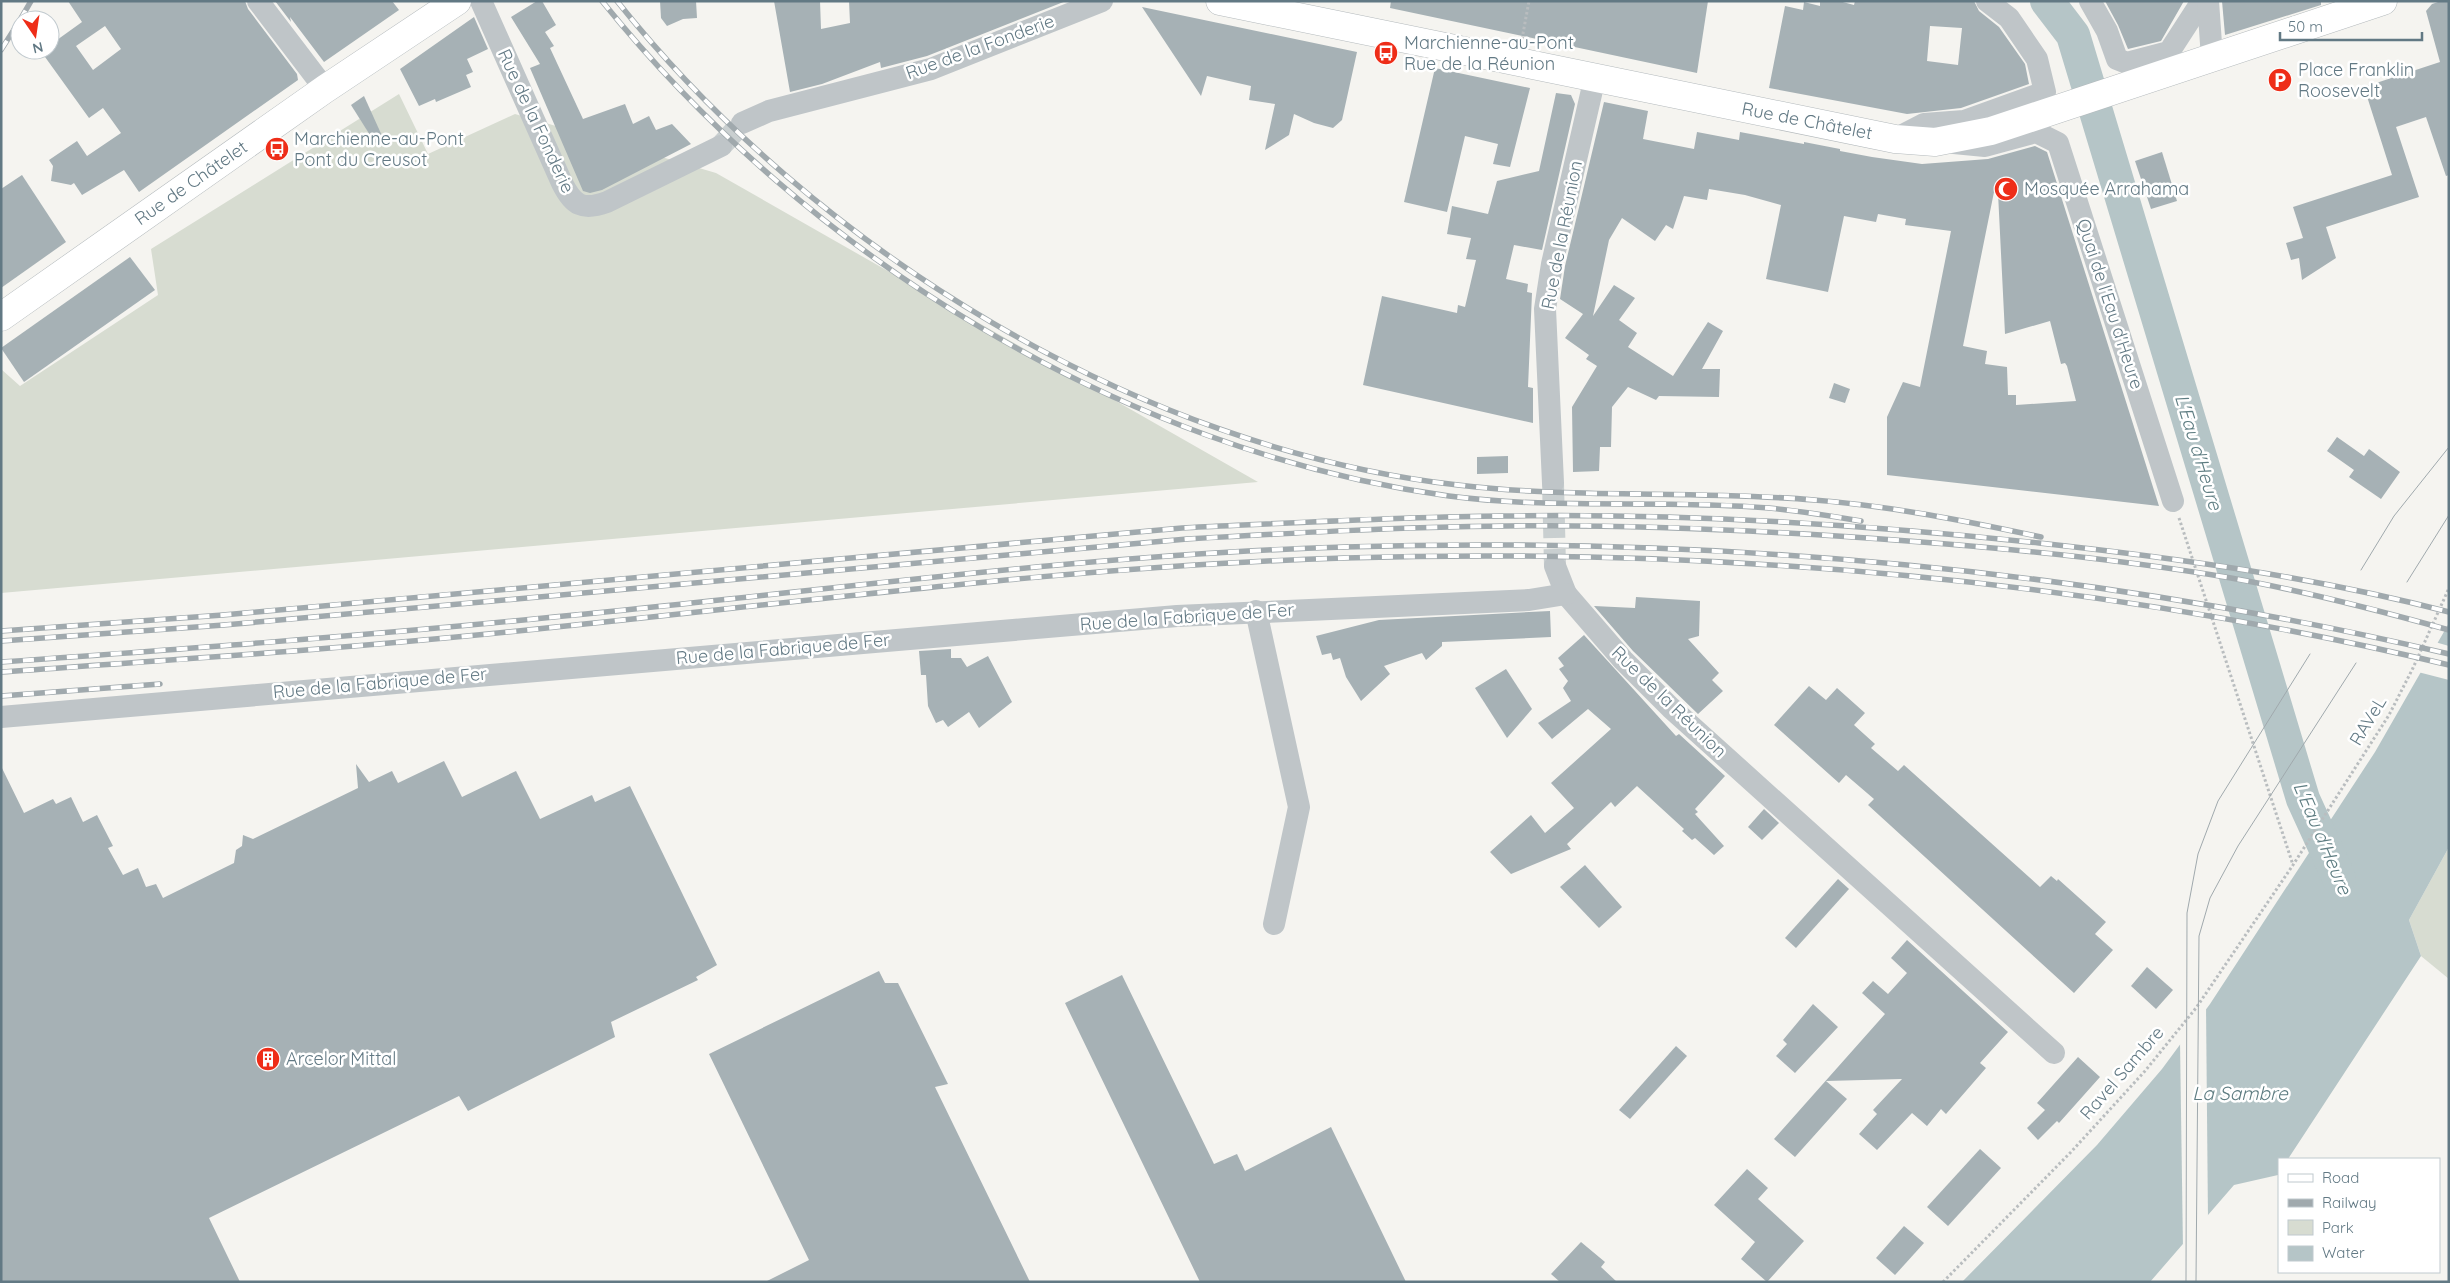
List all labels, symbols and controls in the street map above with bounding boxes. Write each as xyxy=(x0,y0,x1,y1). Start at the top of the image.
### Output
street label: Rue de la Fonderie xyxy=(902,9,1057,84)
north arrow xyxy=(10,10,60,60)
scale bar xyxy=(2280,10,2422,42)
text: 50 m xyxy=(2288,17,2323,36)
place label: Marchienne-au-Pont Rue de la Réunion xyxy=(1404,31,1574,75)
text: N xyxy=(31,38,45,58)
bus stop icon: Marchienne-au-Pont Rue de la Réunion xyxy=(1373,40,1399,66)
street label: Rue de la Fonderie xyxy=(493,45,580,197)
place label: Place Franklin Roosevelt xyxy=(2298,58,2414,102)
parking icon: Place Franklin Roosevelt xyxy=(2267,67,2293,93)
street label: Rue de Châtelet xyxy=(1740,97,1874,144)
place label: Marchienne-au-Pont Pont du Creusot xyxy=(294,127,464,171)
street label: Rue de Châtelet xyxy=(130,135,252,230)
bus stop icon: Marchienne-au-Pont Pont du Creusot xyxy=(264,136,290,162)
street label: Rue de la Réunion xyxy=(1536,159,1587,311)
mosque icon: Mosquée Arrahama xyxy=(1993,176,2019,202)
place label: Mosquée Arrahama xyxy=(2024,177,2189,200)
street label: Quai de l'Eau d'Heure xyxy=(2072,216,2149,392)
water label: L'Eau d'Heure xyxy=(2170,391,2228,514)
street label: Rue de la Fabrique de Fer xyxy=(1079,598,1295,635)
street label: Rue de la Fabrique de Fer xyxy=(675,628,891,669)
street label: Rue de la Réunion xyxy=(1607,641,1732,762)
street label: Rue de la Fabrique de Fer xyxy=(272,662,488,703)
street label: RAVeL xyxy=(2344,692,2391,750)
water label: L'Eau d'Heure xyxy=(2289,778,2358,899)
street label: Ravel Sambre xyxy=(2075,1021,2169,1124)
building icon: Arcelor Mittal xyxy=(255,1046,281,1072)
place label: Arcelor Mittal xyxy=(286,1047,396,1070)
water label: La Sambre xyxy=(2192,1081,2289,1105)
legend xyxy=(2278,1158,2440,1273)
text: Road xyxy=(2322,1168,2359,1187)
text: Railway xyxy=(2322,1193,2377,1212)
text: Park xyxy=(2322,1218,2354,1237)
text: Water xyxy=(2322,1243,2365,1262)

